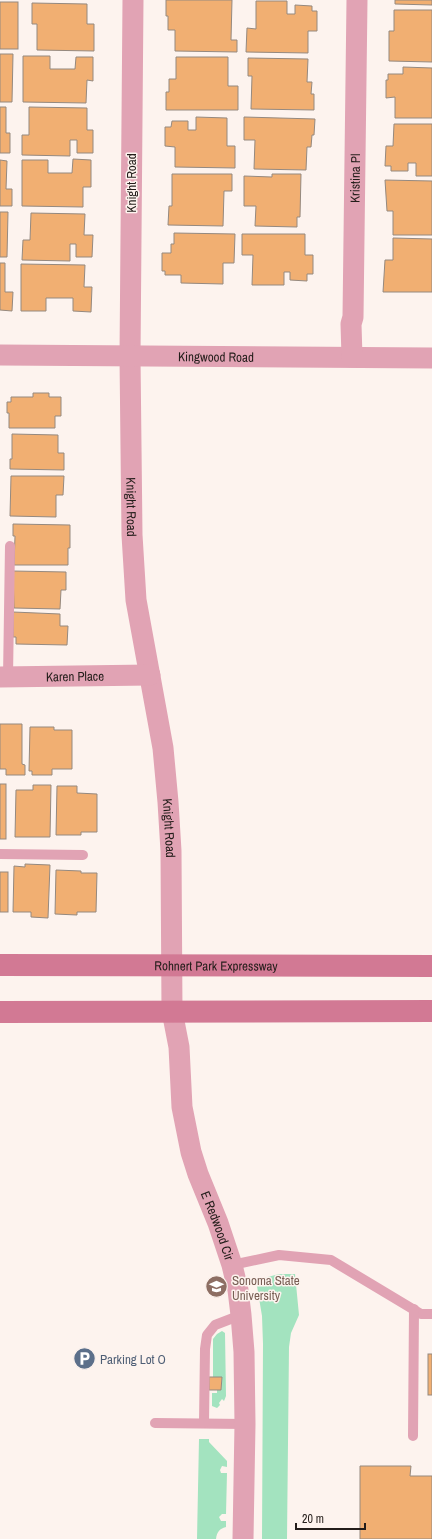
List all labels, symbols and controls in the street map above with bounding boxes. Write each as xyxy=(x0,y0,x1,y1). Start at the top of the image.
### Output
street label: Knight Road xyxy=(123,153,140,213)
street label: Kristina Pl xyxy=(346,154,364,203)
street label: Kingwood Road xyxy=(178,348,254,365)
street label: Knight Road xyxy=(123,477,141,537)
street label: Karen Place xyxy=(46,667,104,685)
street label: Knight Road xyxy=(159,798,180,858)
street label: Rohnert Park Expressway xyxy=(154,957,278,974)
street label: E Redwood Cir xyxy=(197,1189,238,1263)
place label: Sonoma State University xyxy=(232,1272,300,1304)
school or university icon: Sonoma State University xyxy=(203,1274,229,1300)
parking icon: Parking Lot O xyxy=(72,1346,98,1372)
place label: Parking Lot O xyxy=(100,1351,166,1368)
scale bar xyxy=(296,1505,365,1531)
text: 20 m xyxy=(302,1511,324,1527)

